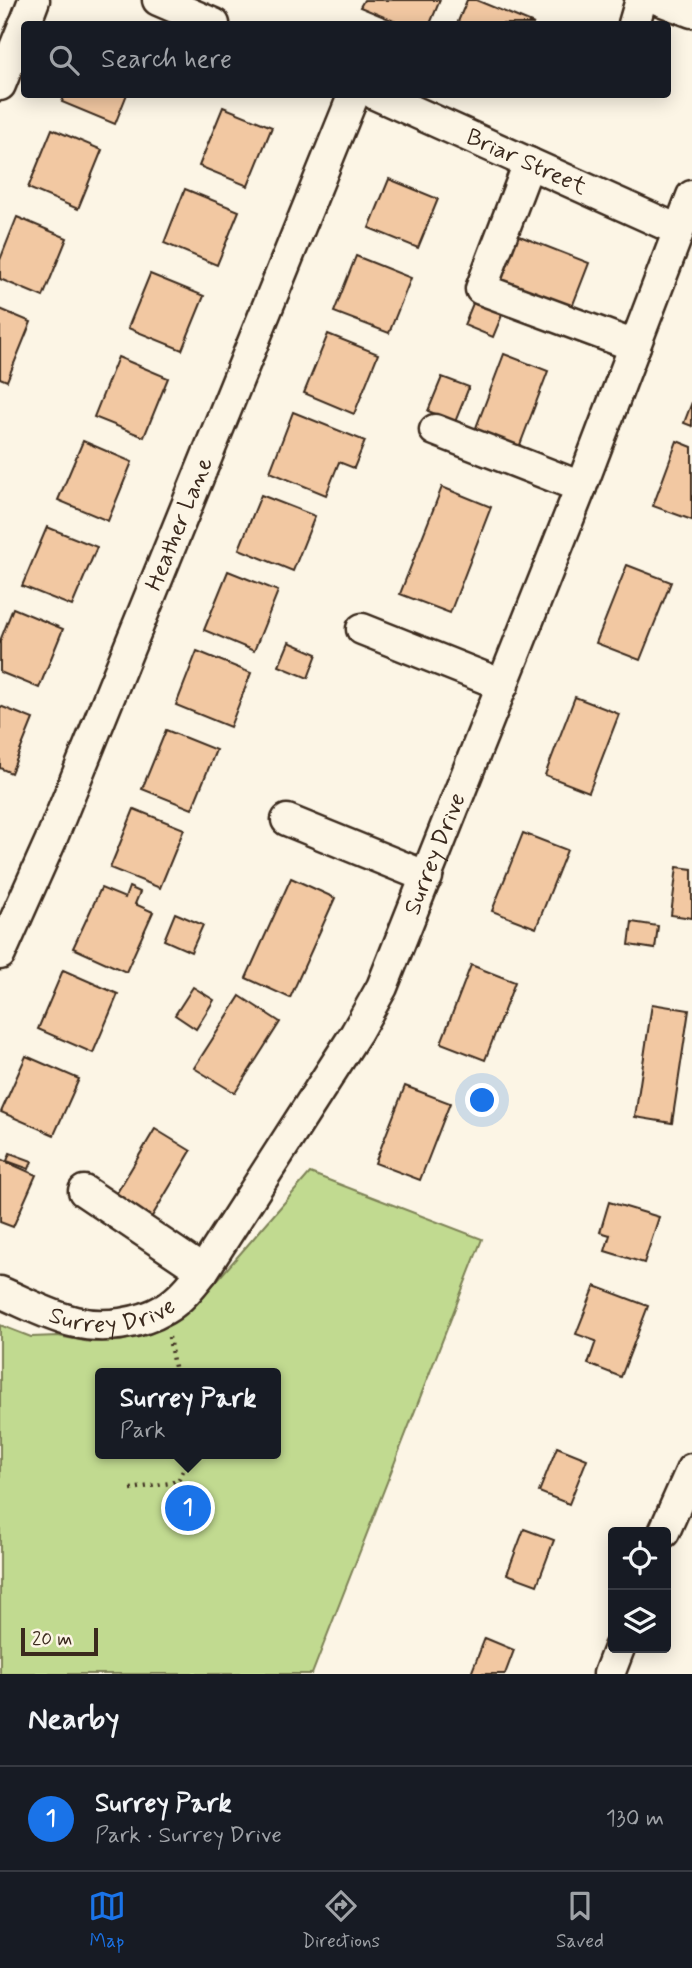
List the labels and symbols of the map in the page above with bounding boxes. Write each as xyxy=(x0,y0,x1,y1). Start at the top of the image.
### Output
street label: Briar Street xyxy=(461,121,592,202)
street label: Heather Lane xyxy=(138,453,220,595)
street label: Surrey Drive xyxy=(397,788,473,919)
your location xyxy=(465,1083,499,1117)
street label: Surrey Drive xyxy=(45,1291,182,1341)
pin: 1 xyxy=(165,1482,211,1534)
scale bar xyxy=(21,1625,98,1657)

